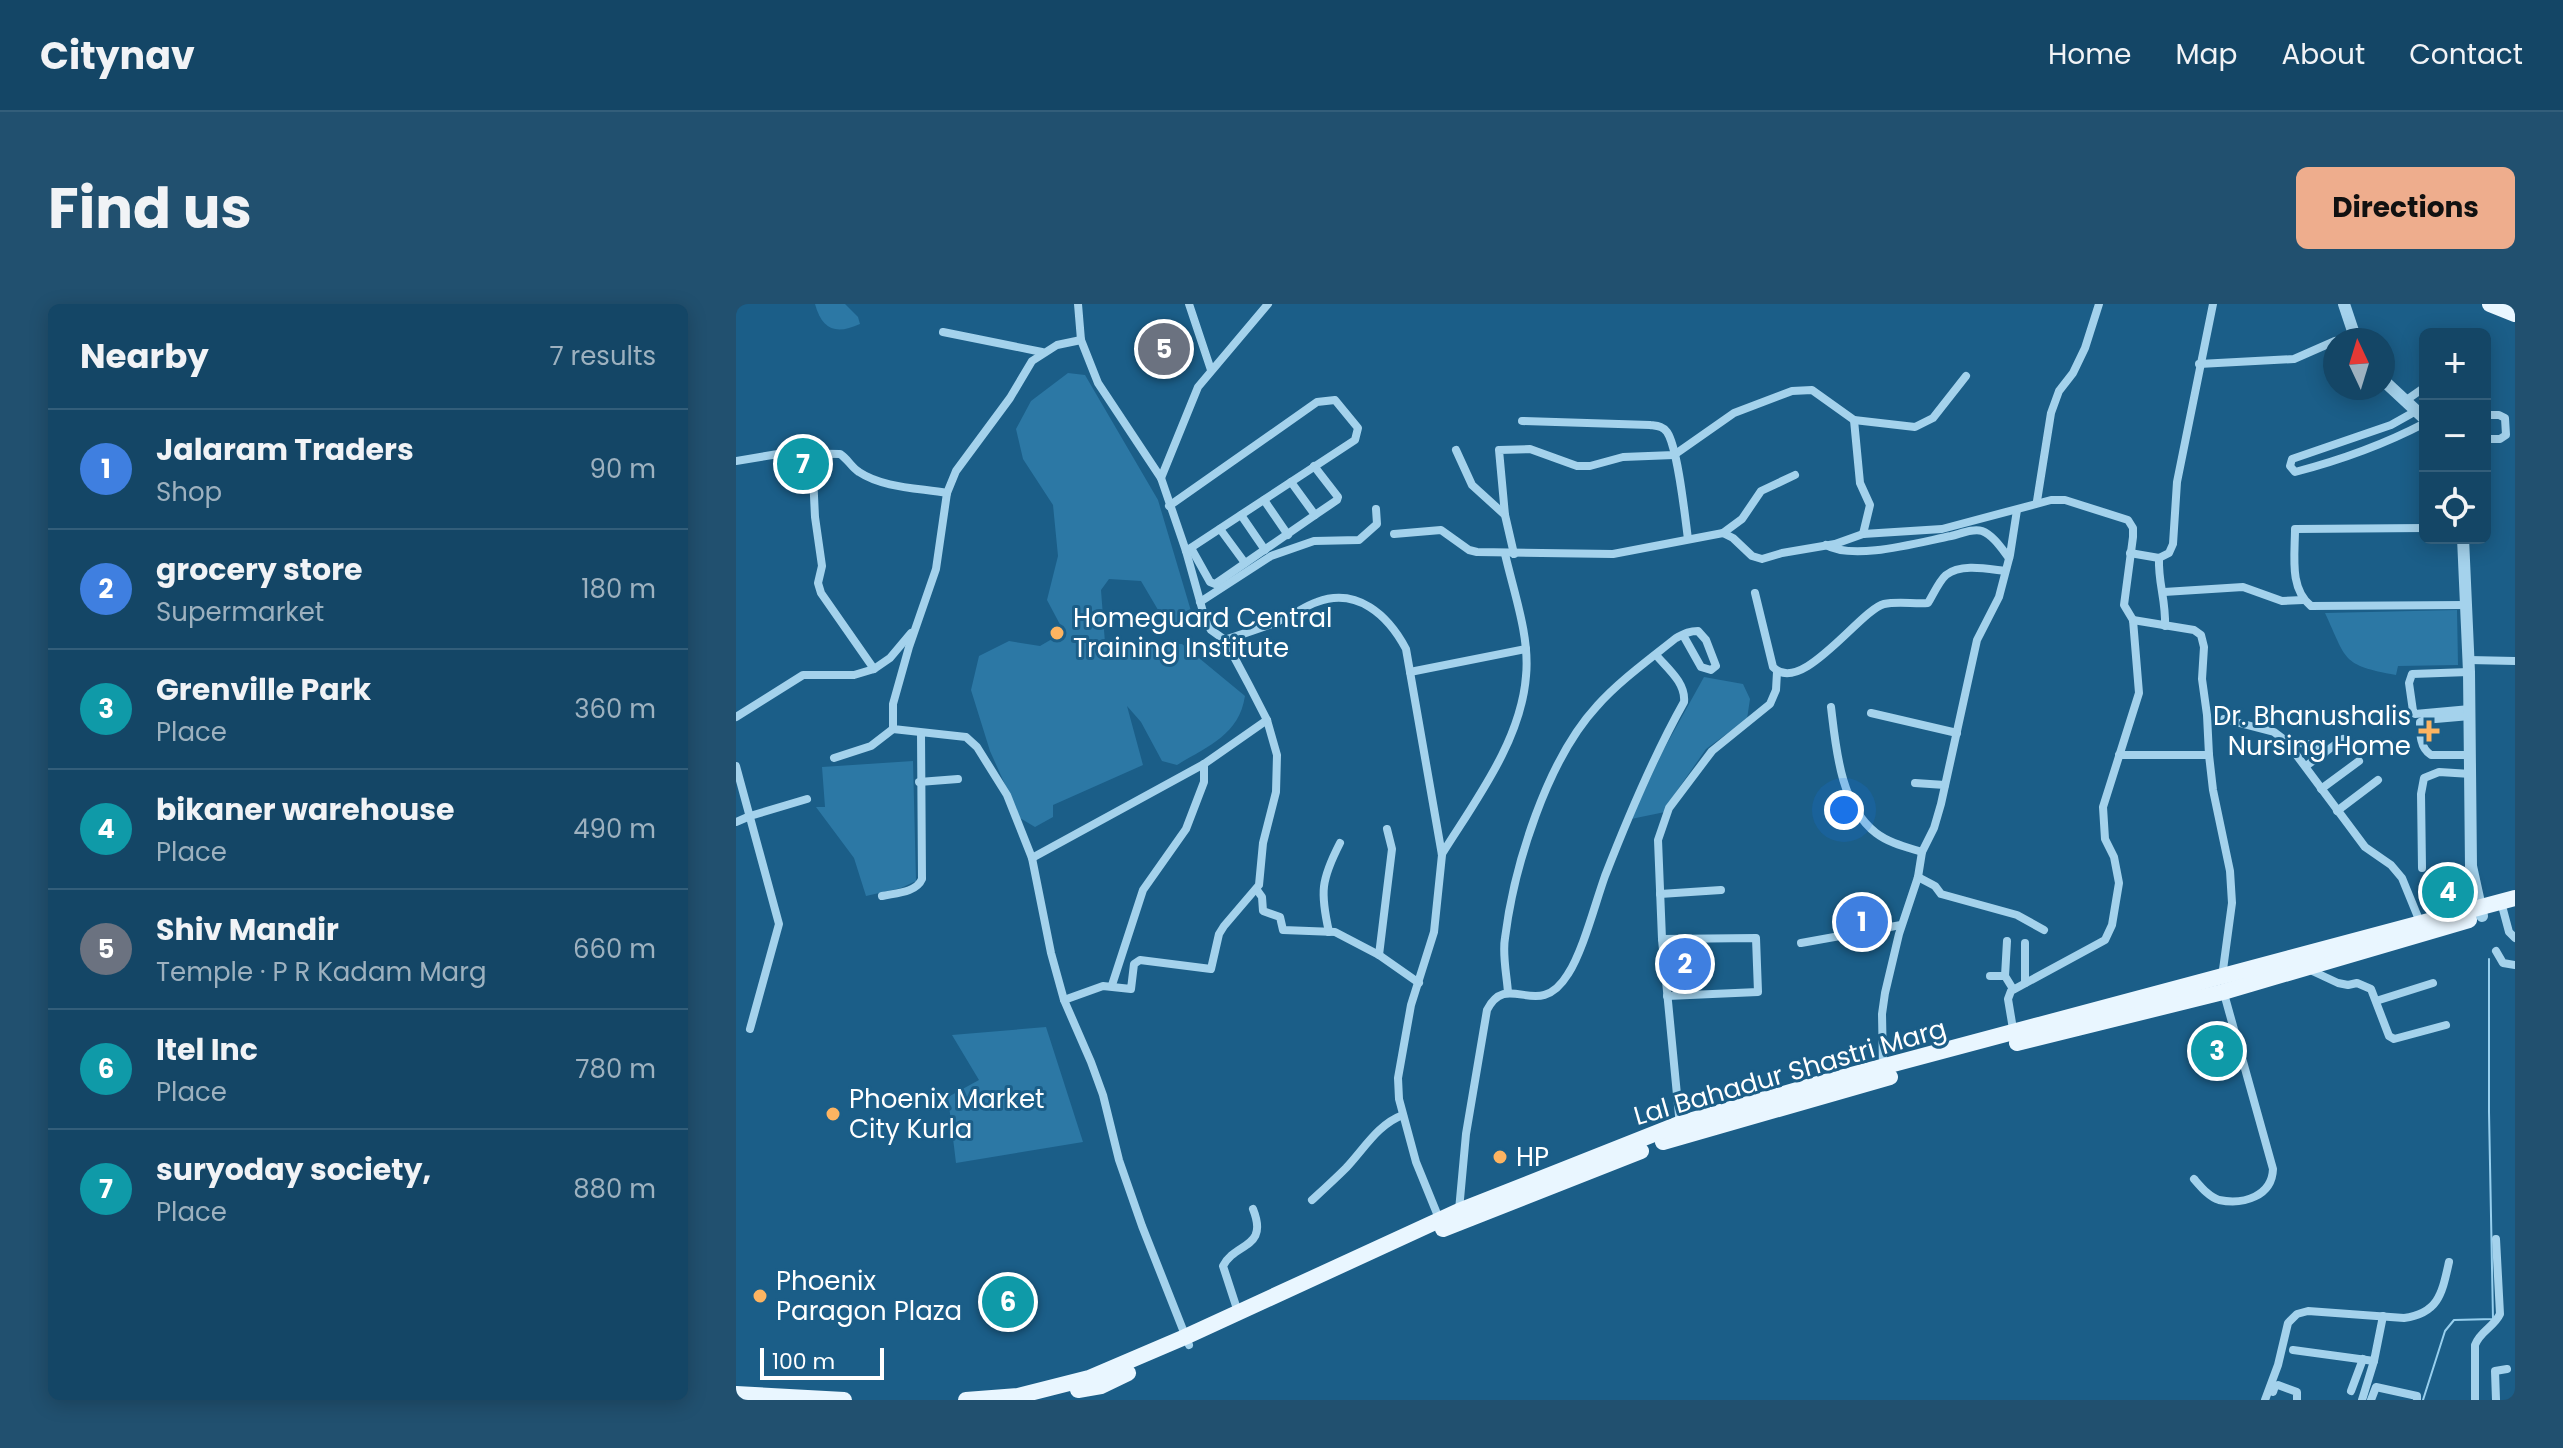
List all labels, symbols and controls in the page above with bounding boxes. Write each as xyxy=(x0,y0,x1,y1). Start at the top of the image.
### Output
text: Citynav xyxy=(40,29,195,82)
text: Home xyxy=(2048,35,2131,74)
text: Map xyxy=(2175,35,2237,74)
text: About xyxy=(2281,35,2365,74)
text: Contact xyxy=(2409,35,2523,74)
button: Directions xyxy=(2296,167,2515,249)
text: Find us xyxy=(48,169,252,248)
pin: 5 xyxy=(1138,319,1190,379)
north arrow xyxy=(2323,328,2395,400)
map controls xyxy=(2419,328,2491,544)
button: + xyxy=(2419,328,2491,400)
text: Nearby xyxy=(80,332,209,380)
text: 7 results xyxy=(549,338,656,374)
button: − xyxy=(2419,400,2491,472)
text: Jalaram Traders xyxy=(156,428,414,471)
pin: 7 xyxy=(777,434,829,494)
text: 1 xyxy=(101,451,111,487)
text: 90 m xyxy=(590,451,656,487)
button: locate xyxy=(2419,472,2491,544)
text: Shop xyxy=(156,474,222,510)
text: grocery store xyxy=(156,548,362,591)
text: 2 xyxy=(99,571,113,607)
text: 180 m xyxy=(581,571,656,607)
text: Supermarket xyxy=(156,594,324,630)
place label: Homeguard Central Training Institute xyxy=(1073,600,1333,666)
marker: Homeguard Central Training Institute xyxy=(1048,624,1066,642)
text: Grenville Park xyxy=(156,668,371,711)
text: 3 xyxy=(98,691,114,727)
text: 360 m xyxy=(574,691,656,727)
place label: Dr. Bhanushalis Nursing Home xyxy=(2213,698,2411,764)
text: Place xyxy=(156,714,227,750)
marker: Dr. Bhanushalis Nursing Home xyxy=(2418,720,2440,742)
text: bikaner warehouse xyxy=(156,788,454,831)
your location xyxy=(1824,790,1864,830)
text: 4 xyxy=(97,811,115,847)
text: 490 m xyxy=(573,811,656,847)
text: Place xyxy=(156,834,227,870)
pin: 4 xyxy=(2422,862,2474,922)
pin: 1 xyxy=(1836,892,1888,952)
text: Shiv Mandir xyxy=(156,908,339,951)
text: 5 xyxy=(98,931,114,967)
text: 660 m xyxy=(573,931,656,967)
pin: 2 xyxy=(1659,934,1711,994)
text: Temple · P R Kadam Marg xyxy=(156,954,486,990)
street label: Lal Bahadur Shastri Marg xyxy=(1630,1010,1950,1134)
pin: 3 xyxy=(2191,1021,2243,1081)
text: Itel Inc xyxy=(156,1028,258,1071)
text: 6 xyxy=(98,1051,114,1087)
text: 780 m xyxy=(575,1051,656,1087)
text: Place xyxy=(156,1074,227,1110)
place label: Phoenix Market City Kurla xyxy=(849,1081,1045,1147)
marker: Phoenix Market City Kurla xyxy=(824,1105,842,1123)
place label: HP xyxy=(1516,1139,1549,1175)
text: suryoday society, xyxy=(156,1148,431,1191)
marker: HP xyxy=(1491,1148,1509,1166)
text: 7 xyxy=(99,1171,113,1207)
text: 880 m xyxy=(573,1171,656,1207)
text: Place xyxy=(156,1194,227,1230)
place label: Phoenix Paragon Plaza xyxy=(776,1263,962,1329)
pin: 6 xyxy=(982,1272,1034,1332)
marker: Phoenix Paragon Plaza xyxy=(751,1287,769,1305)
scale bar xyxy=(760,1344,884,1380)
text: 100 m xyxy=(772,1346,835,1377)

